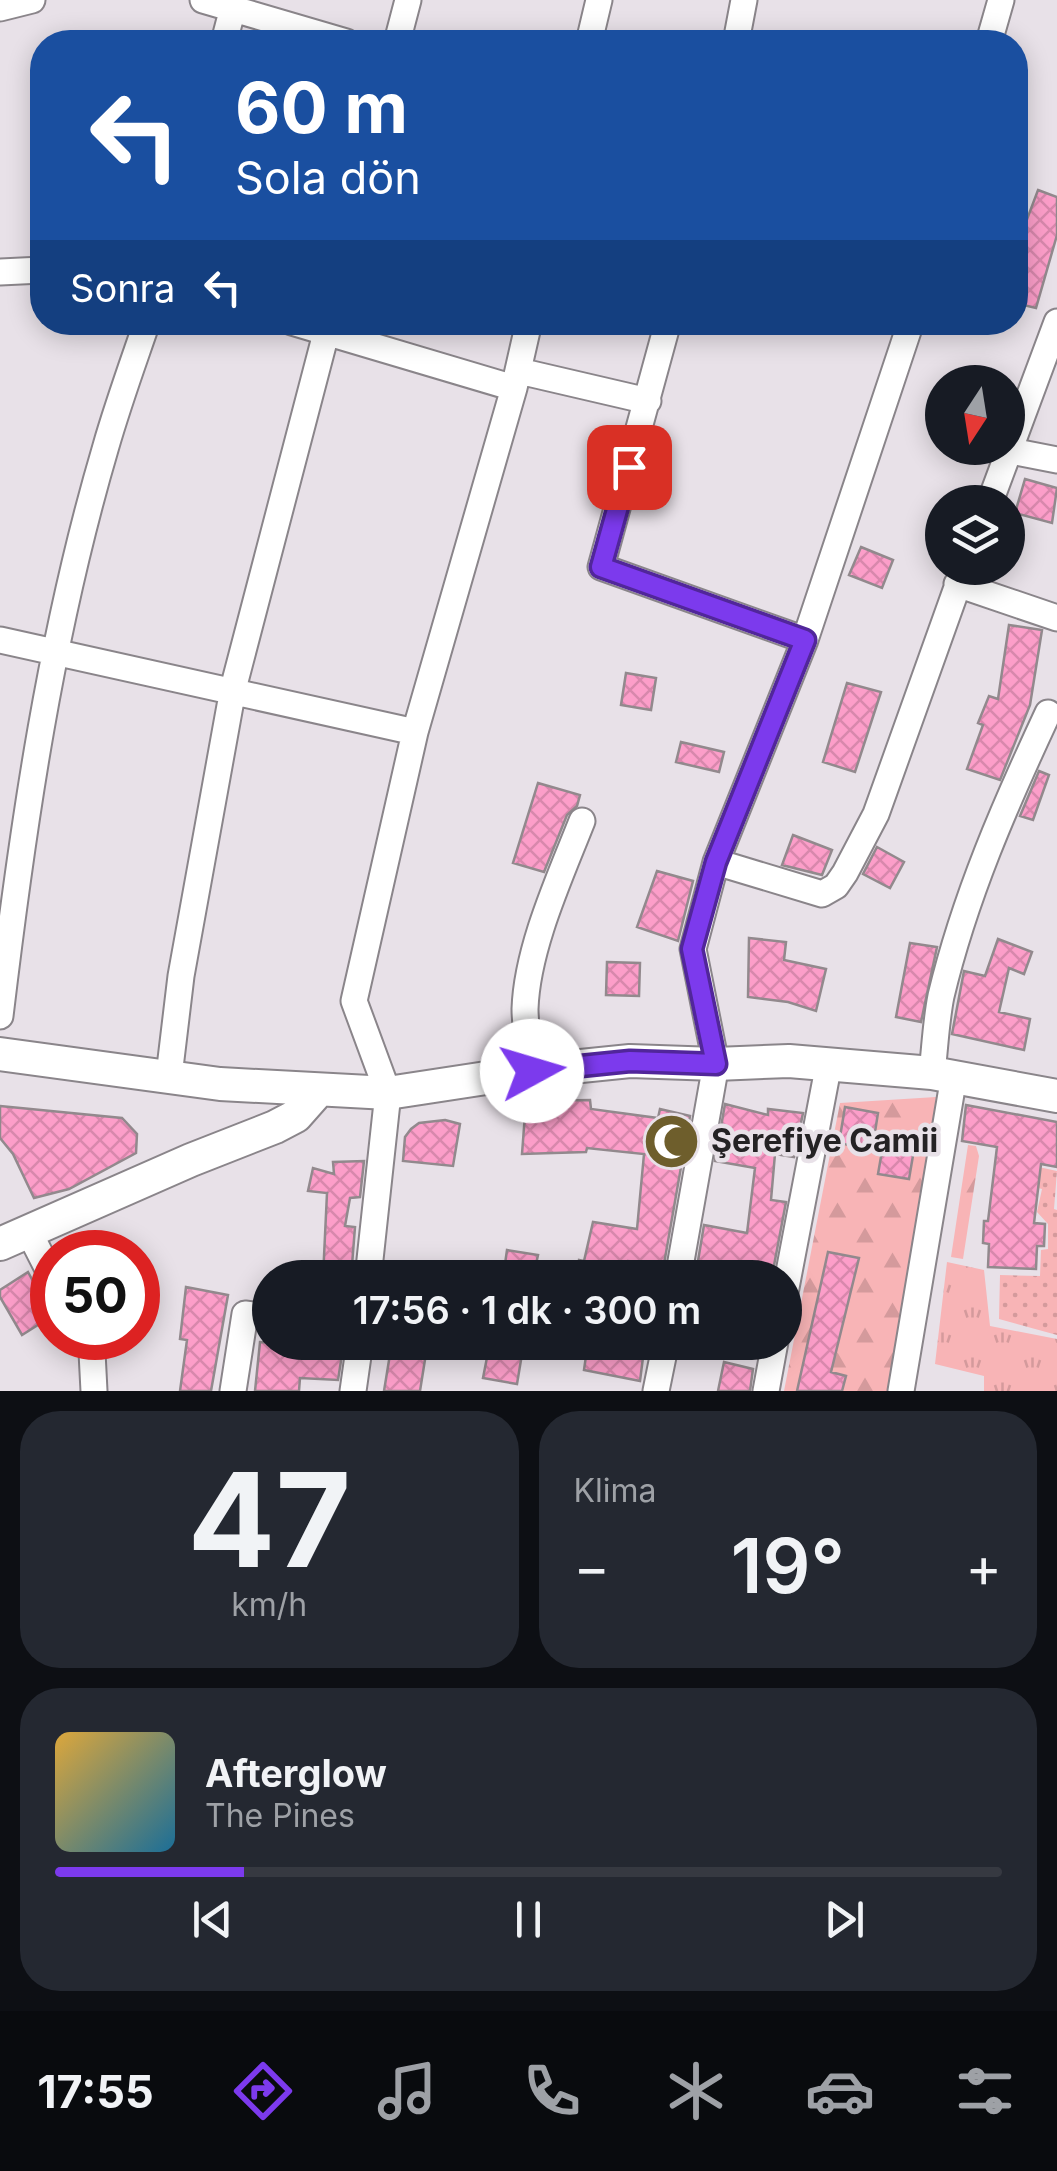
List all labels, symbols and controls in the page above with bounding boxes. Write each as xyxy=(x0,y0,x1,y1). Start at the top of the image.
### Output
text: 60 m xyxy=(235,65,408,150)
icon: left xyxy=(70,70,200,200)
text: Sola dön xyxy=(235,150,421,205)
icon: left xyxy=(195,260,250,315)
text: Sonra xyxy=(70,265,175,311)
north arrow xyxy=(925,365,1025,465)
map controls xyxy=(925,365,1025,585)
pin xyxy=(587,425,672,510)
icon: arrive xyxy=(602,440,657,495)
button: layers xyxy=(925,485,1025,585)
position arrow xyxy=(480,1019,584,1123)
mosque icon: Şerefiye Camii xyxy=(642,1111,702,1171)
place label: Şerefiye Camii xyxy=(711,1121,938,1160)
speed limit sign: 50 xyxy=(30,1230,160,1360)
text: 17:56 · 1 dk · 300 m xyxy=(353,1287,701,1333)
text: 47 xyxy=(187,1441,351,1598)
text: Klima xyxy=(574,1471,657,1510)
text: 19° xyxy=(731,1520,845,1611)
text: − xyxy=(574,1534,610,1600)
text: + xyxy=(966,1534,1002,1600)
text: km/h xyxy=(231,1585,307,1624)
text: Afterglow xyxy=(205,1750,387,1796)
text: The Pines xyxy=(205,1796,355,1835)
icon: previous xyxy=(185,1892,240,1947)
icon: pause xyxy=(501,1892,556,1947)
icon: next xyxy=(817,1892,872,1947)
icon: directions xyxy=(228,2056,298,2126)
icon: music xyxy=(372,2056,442,2126)
icon: phone xyxy=(517,2056,587,2126)
icon: climate xyxy=(661,2056,731,2126)
icon: car xyxy=(805,2056,875,2126)
icon: filters xyxy=(950,2056,1020,2126)
text: 17:55 xyxy=(37,2064,154,2119)

